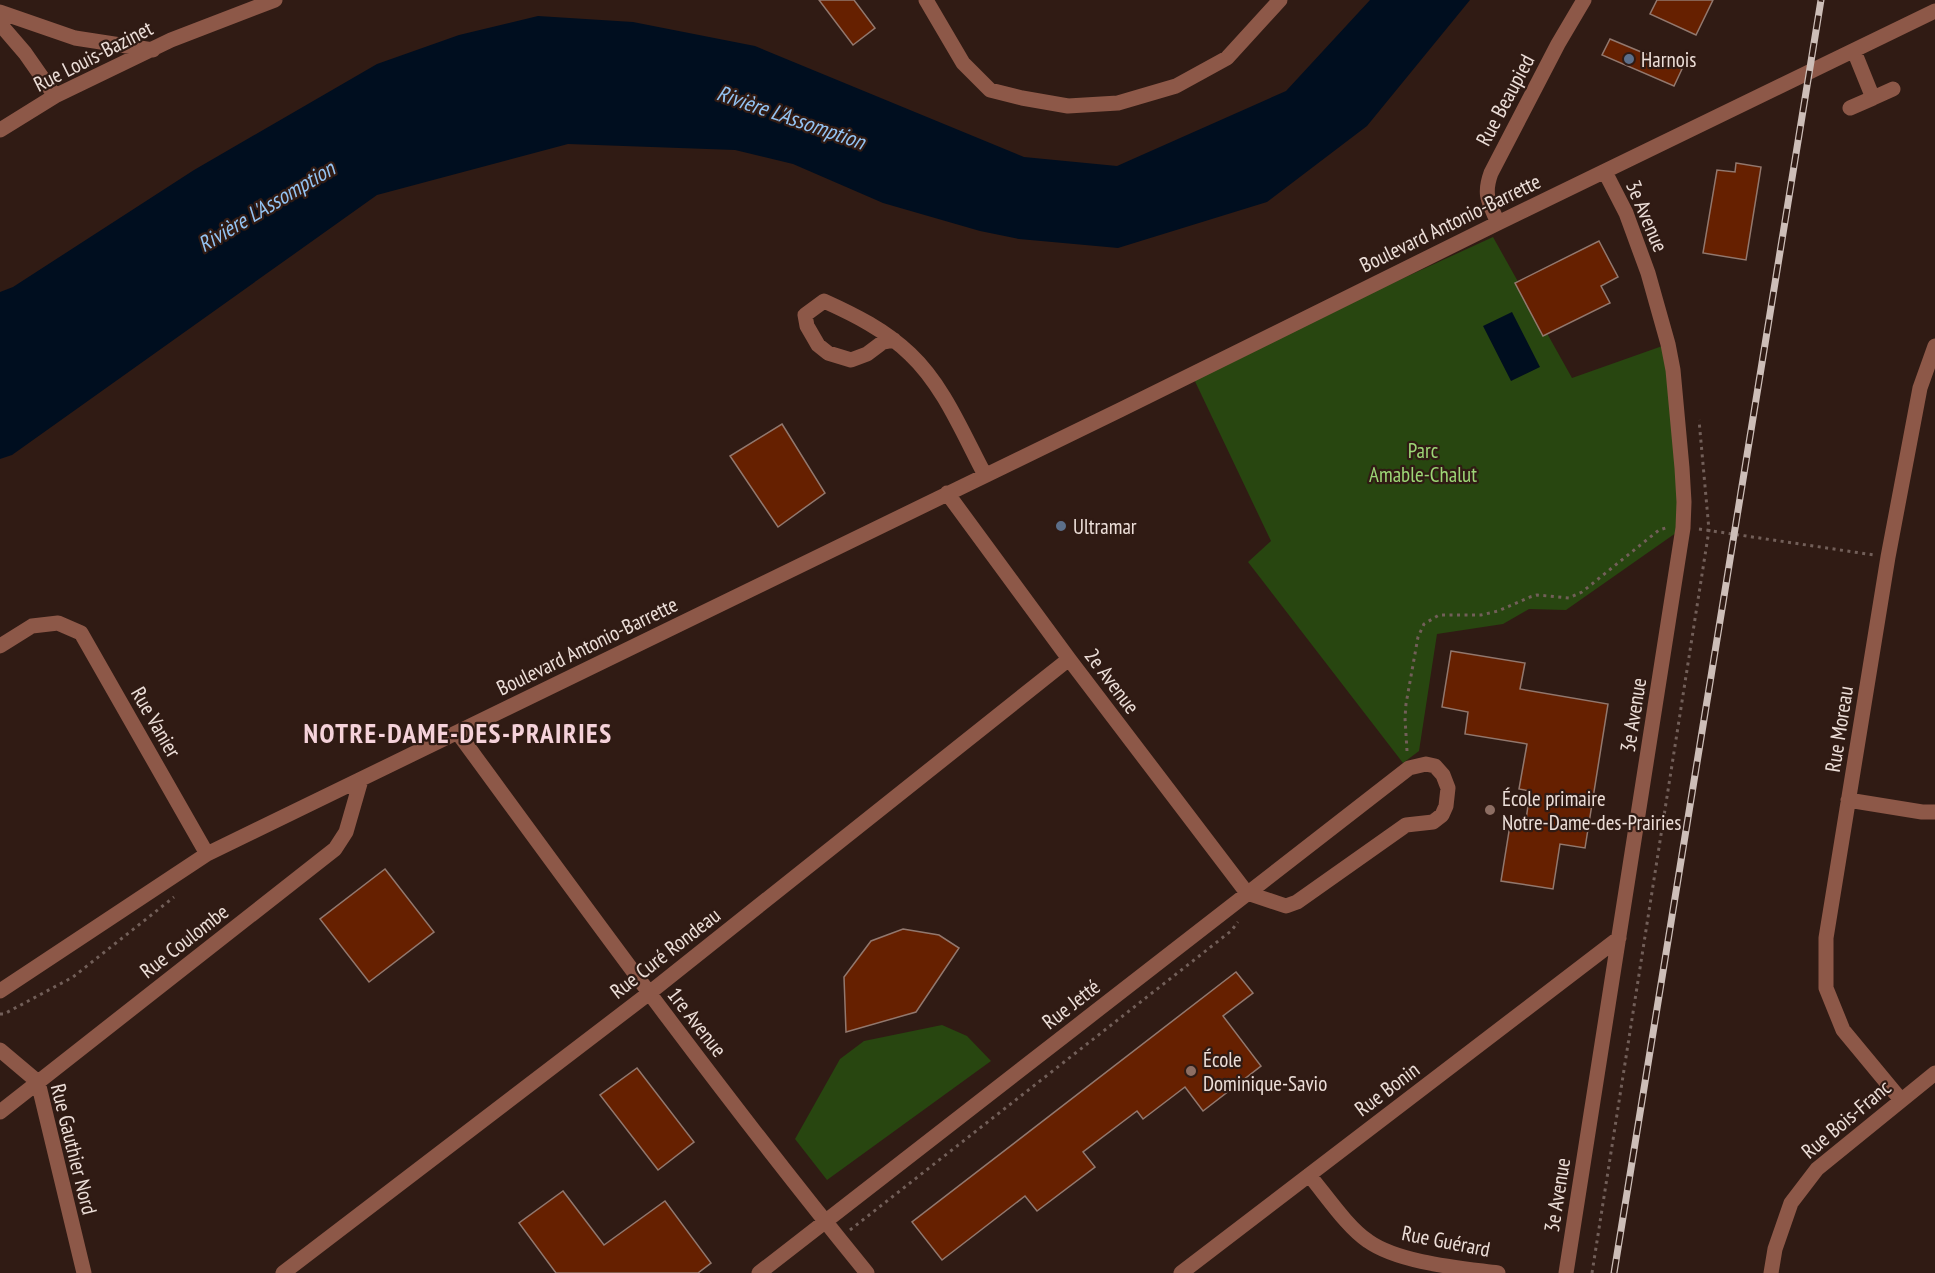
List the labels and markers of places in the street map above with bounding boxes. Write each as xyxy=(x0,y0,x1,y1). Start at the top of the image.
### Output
place label: Harnois xyxy=(1641,46,1696,73)
marker: Harnois xyxy=(1622,52,1636,66)
place label: Ultramar xyxy=(1073,513,1137,540)
marker: Ultramar xyxy=(1054,519,1068,533)
place label: École primaire Notre-Dame-des-Prairies xyxy=(1502,785,1681,836)
marker: École primaire Notre-Dame-des-Prairies xyxy=(1483,803,1497,817)
place label: École Dominique-Savio xyxy=(1203,1046,1327,1097)
marker: École Dominique-Savio xyxy=(1184,1064,1198,1078)

